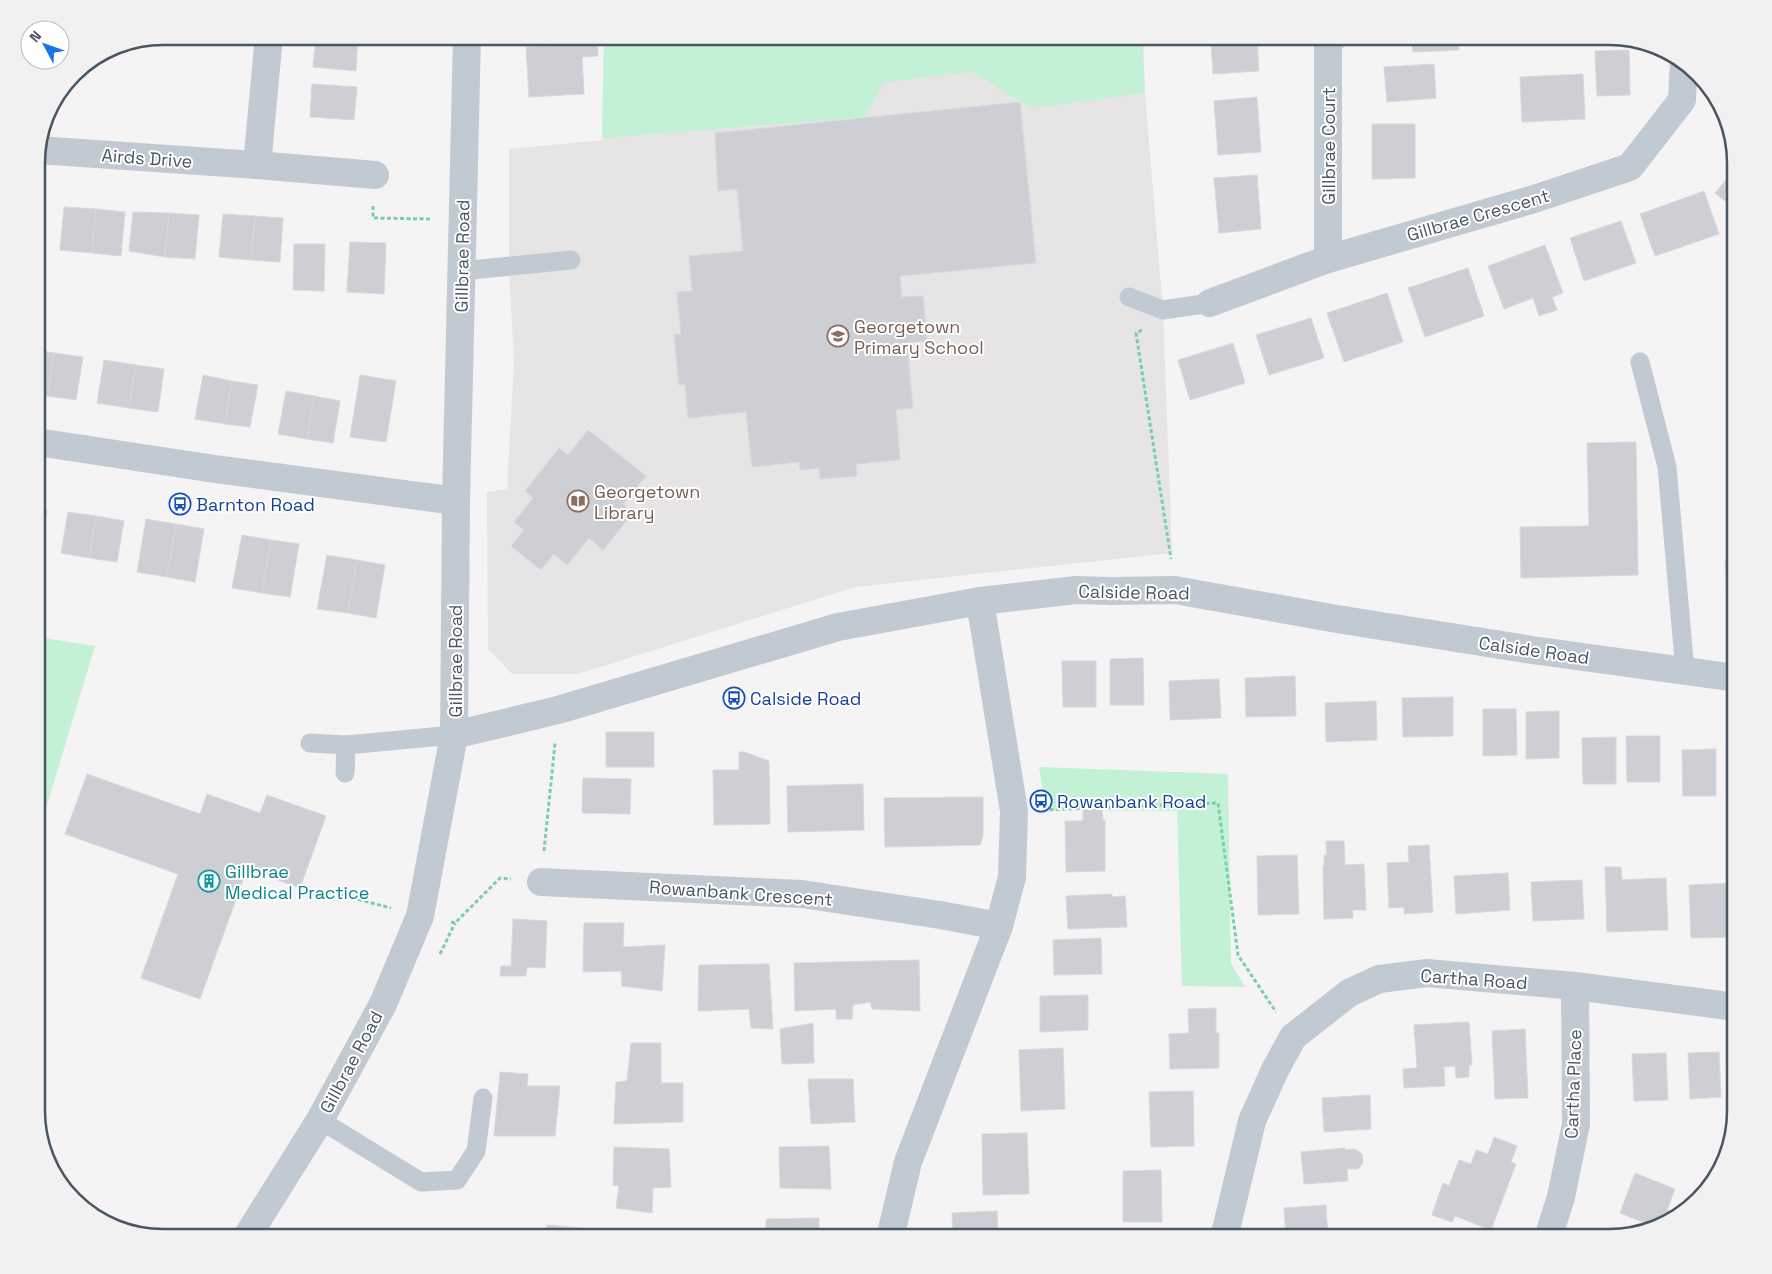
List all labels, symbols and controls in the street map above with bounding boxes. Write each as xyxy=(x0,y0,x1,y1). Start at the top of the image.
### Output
north arrow xyxy=(20,20,70,70)
text: N xyxy=(25,27,45,46)
street label: Gillbrae Court xyxy=(1317,87,1340,205)
street label: Airds Drive xyxy=(101,143,193,173)
street label: Gillbrae Crescent xyxy=(1404,184,1552,246)
street label: Gillbrae Road xyxy=(450,199,474,313)
place label: Georgetown Primary School xyxy=(854,315,984,359)
school or university icon: Georgetown Primary School xyxy=(826,324,850,348)
place label: Georgetown Library xyxy=(594,480,700,524)
library icon: Georgetown Library xyxy=(566,489,590,513)
bus stop icon: Barnton Road xyxy=(168,492,192,516)
place label: Barnton Road xyxy=(196,493,315,516)
street label: Calside Road xyxy=(1078,580,1190,604)
street label: Gillbrae Road xyxy=(444,605,467,717)
street label: Calside Road xyxy=(1477,631,1591,669)
bus stop icon: Calside Road xyxy=(722,686,746,710)
place label: Calside Road xyxy=(750,687,861,710)
bus stop icon: Rowanbank Road xyxy=(1029,789,1053,813)
place label: Rowanbank Road xyxy=(1057,790,1206,813)
place label: Gillbrae Medical Practice xyxy=(225,860,369,904)
building icon: Gillbrae Medical Practice xyxy=(197,869,221,893)
street label: Rowanbank Crescent xyxy=(648,875,834,911)
street label: Cartha Road xyxy=(1420,964,1528,994)
street label: Gillbrae Road xyxy=(314,1007,388,1117)
street label: Cartha Place xyxy=(1560,1029,1586,1139)

